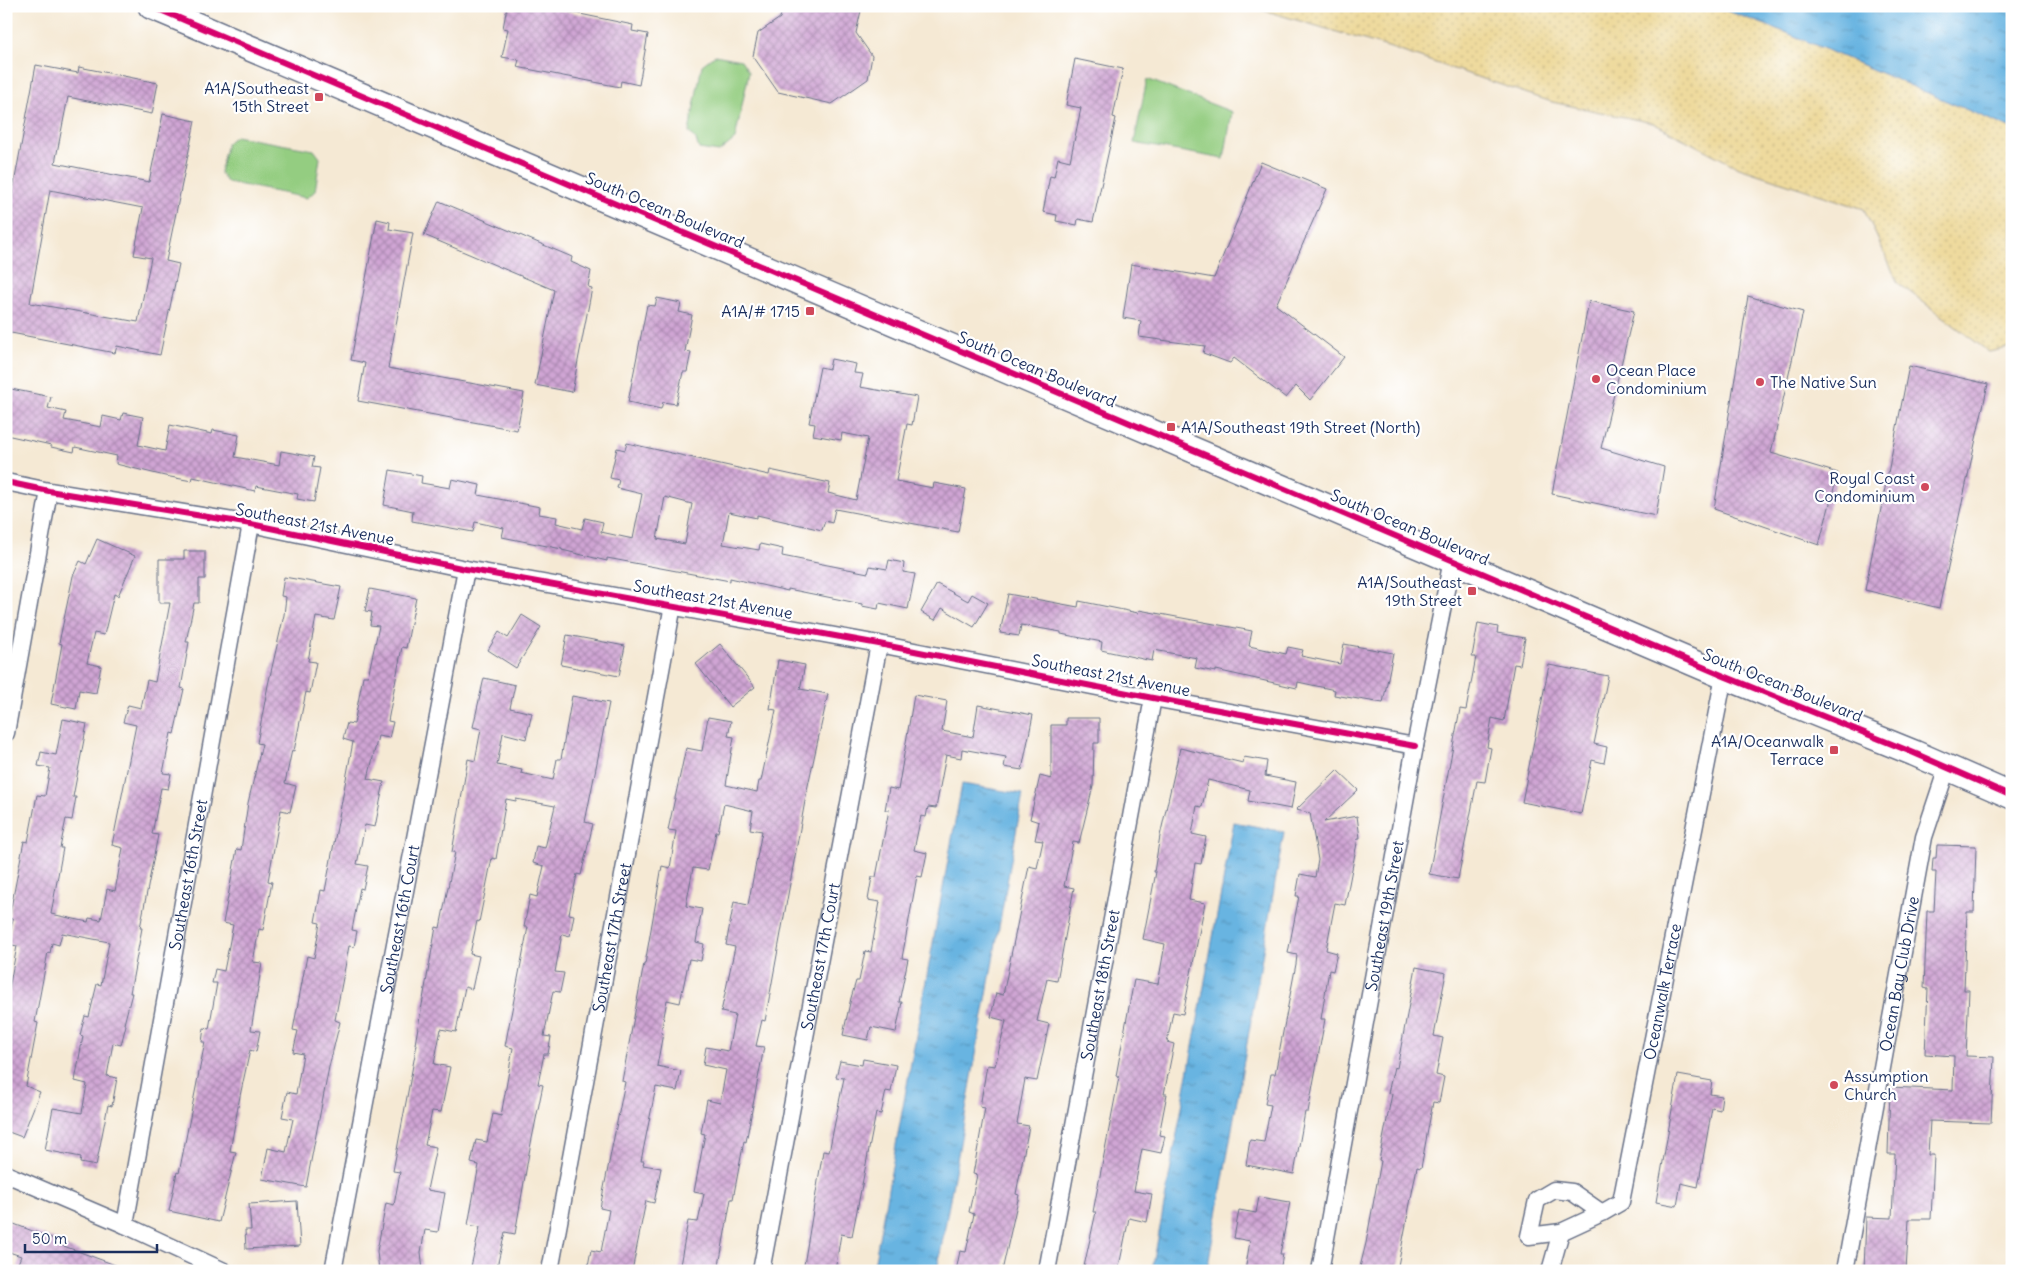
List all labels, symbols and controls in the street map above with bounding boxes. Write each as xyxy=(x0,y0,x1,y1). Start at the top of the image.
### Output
place label: A1A/Southeast 15th Street xyxy=(204,78,310,116)
marker: A1A/Southeast 15th Street xyxy=(313,91,325,103)
street label: South Ocean Boulevard xyxy=(583,168,747,252)
place label: A1A/# 1715 xyxy=(721,301,800,321)
marker: A1A/# 1715 xyxy=(804,305,816,317)
street label: South Ocean Boulevard xyxy=(955,327,1119,411)
place label: Ocean Place Condominium xyxy=(1606,360,1707,398)
place label: The Native Sun xyxy=(1770,372,1877,392)
marker: Ocean Place Condominium xyxy=(1590,373,1602,385)
marker: The Native Sun xyxy=(1754,376,1766,388)
place label: A1A/Southeast 19th Street (North) xyxy=(1181,417,1420,437)
marker: A1A/Southeast 19th Street (North) xyxy=(1165,421,1177,433)
place label: Royal Coast Condominium xyxy=(1814,468,1916,506)
marker: Royal Coast Condominium xyxy=(1919,481,1931,493)
street label: South Ocean Boulevard xyxy=(1328,485,1492,569)
street label: Southeast 21st Avenue xyxy=(234,499,396,549)
place label: A1A/Southeast 19th Street xyxy=(1357,572,1463,610)
street label: Southeast 21st Avenue xyxy=(632,575,794,623)
marker: A1A/Southeast 19th Street xyxy=(1466,585,1478,597)
street label: South Ocean Boulevard xyxy=(1700,644,1866,726)
street label: Southeast 21st Avenue xyxy=(1030,650,1192,700)
place label: A1A/Oceanwalk Terrace xyxy=(1711,731,1824,769)
marker: A1A/Oceanwalk Terrace xyxy=(1828,744,1840,756)
street label: Southeast 16th Street xyxy=(165,797,211,952)
street label: Southeast 19th Street xyxy=(1361,838,1408,993)
street label: Southeast 16th Court xyxy=(376,843,424,995)
street label: Southeast 17th Street xyxy=(588,861,635,1014)
street label: Southeast 17th Court xyxy=(797,881,844,1032)
street label: Ocean Bay Club Drive xyxy=(1875,895,1923,1053)
street label: Southeast 18th Street xyxy=(1076,907,1124,1062)
street label: Oceanwalk Terrace xyxy=(1639,922,1685,1062)
place label: Assumption Church xyxy=(1844,1066,1928,1104)
marker: Assumption Church xyxy=(1828,1079,1840,1091)
scale bar xyxy=(25,1222,158,1254)
text: 50 m xyxy=(32,1229,67,1248)

